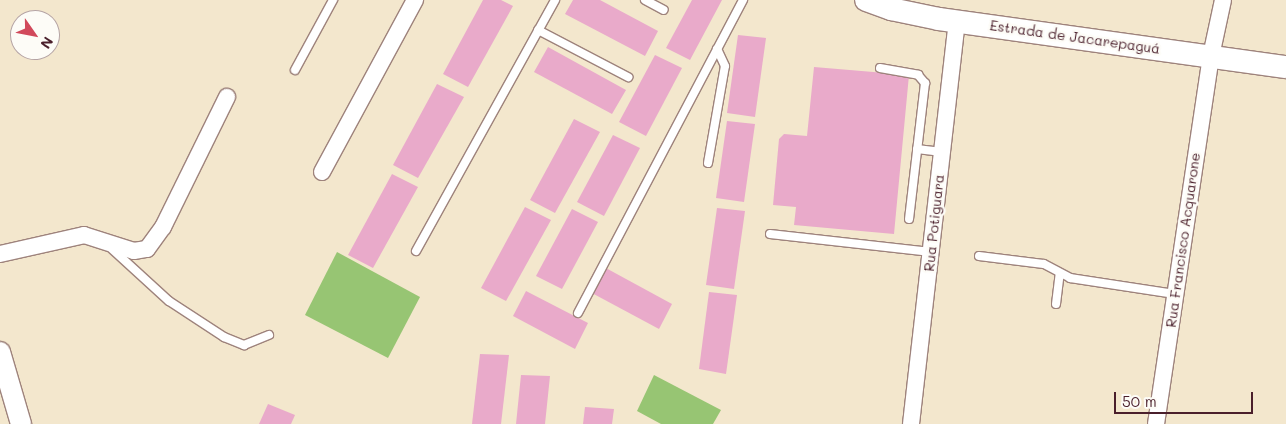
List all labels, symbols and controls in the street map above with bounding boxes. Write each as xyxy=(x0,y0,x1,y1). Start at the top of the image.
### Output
north arrow xyxy=(10,10,60,60)
street label: Estrada de Jacarepaguá xyxy=(989,17,1161,57)
text: N xyxy=(36,33,58,53)
street label: Rua Francisco Acquarone xyxy=(1162,151,1204,329)
street label: Rua Potiguara xyxy=(921,174,947,272)
scale bar xyxy=(1116,382,1255,414)
text: 50 m xyxy=(1122,391,1157,411)

